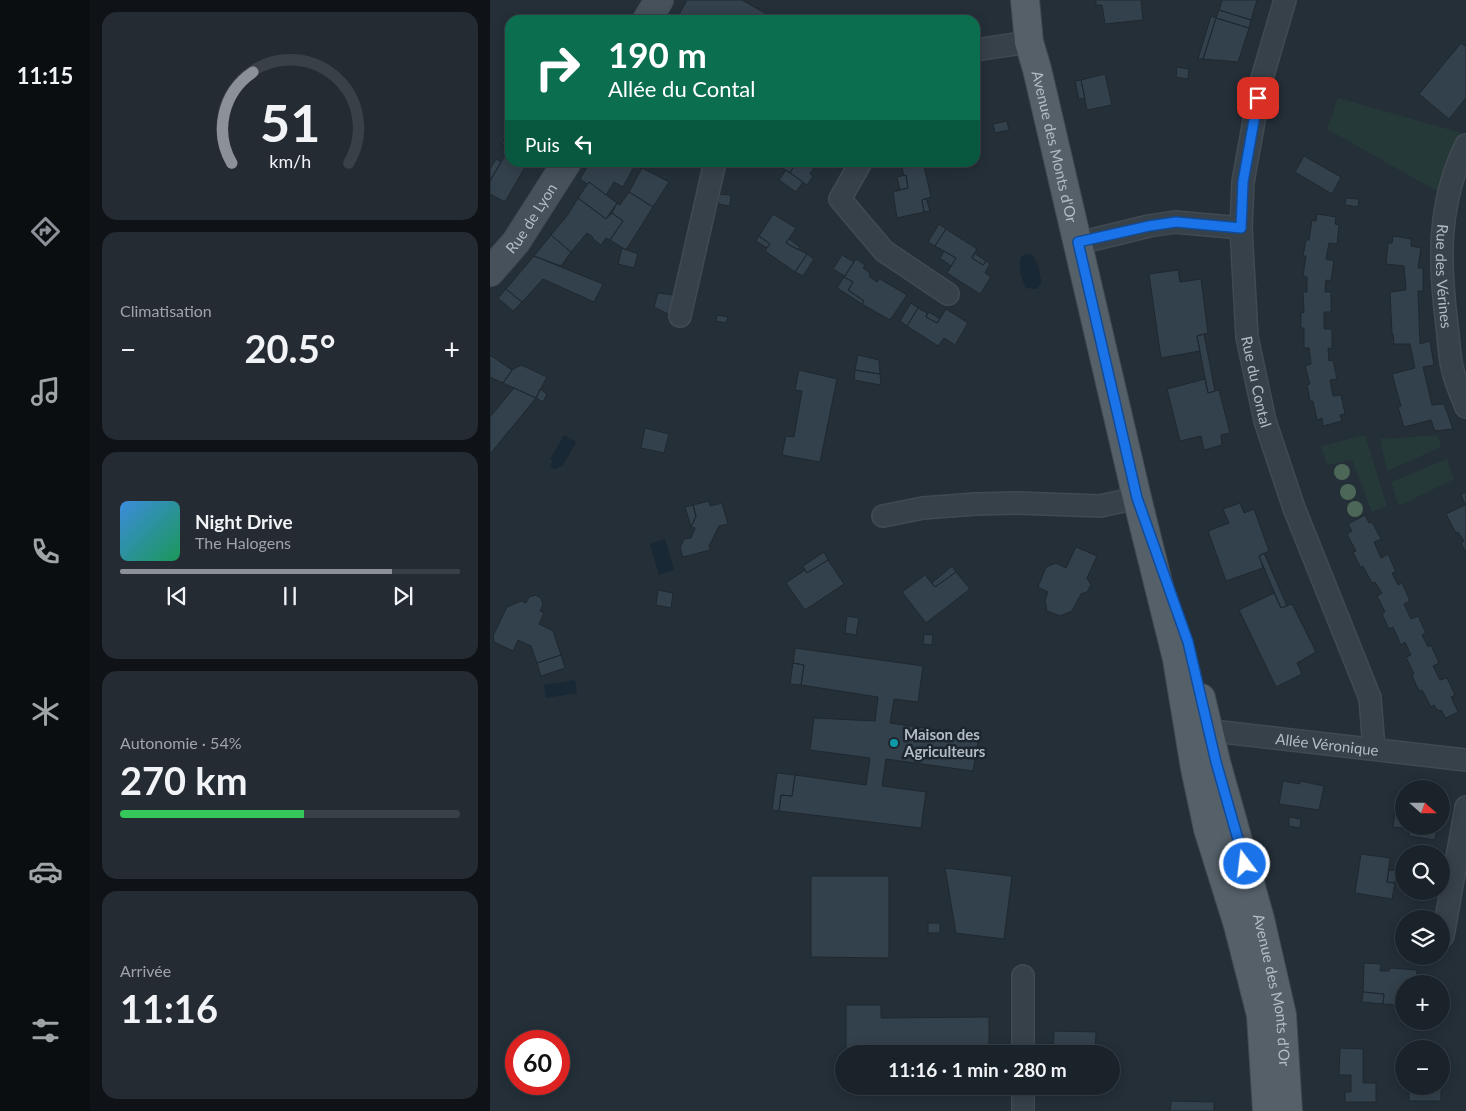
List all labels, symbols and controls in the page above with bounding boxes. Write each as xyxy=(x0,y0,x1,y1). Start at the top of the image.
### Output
text: 190 m xyxy=(608,33,707,75)
icon: right xyxy=(525,35,590,100)
text: 11:15 xyxy=(17,62,73,89)
street label: Avenue des Monts d'Or xyxy=(1029,69,1082,225)
text: Allée du Contal xyxy=(608,75,755,102)
pin xyxy=(1237,77,1279,119)
icon: arrive xyxy=(1244,84,1272,112)
text: 51 xyxy=(260,91,320,153)
icon: left xyxy=(570,130,598,158)
text: Puis xyxy=(525,133,560,156)
text: km/h xyxy=(269,150,311,172)
street label: Rue de Lyon xyxy=(501,180,560,257)
icon: directions xyxy=(28,214,63,249)
street label: Rue des Vérines xyxy=(1433,224,1456,329)
text: Climatisation xyxy=(120,301,212,320)
text: 20.5° xyxy=(245,325,335,371)
text: − xyxy=(120,332,136,366)
text: + xyxy=(444,332,460,366)
street label: Rue du Contal xyxy=(1238,334,1276,430)
icon: music xyxy=(28,374,63,409)
text: Night Drive xyxy=(195,510,293,533)
text: The Halogens xyxy=(195,533,291,552)
icon: phone xyxy=(28,534,63,569)
icon: previous xyxy=(163,582,191,610)
icon: pause xyxy=(276,582,304,610)
icon: next xyxy=(389,582,417,610)
icon: climate xyxy=(28,694,63,729)
place label: Maison des Agriculteurs xyxy=(903,725,986,760)
street label: Allée Véronique xyxy=(1275,729,1380,759)
text: Autonomie · 54% xyxy=(120,733,242,752)
marker: Maison des Agriculteurs xyxy=(888,737,900,749)
text: 270 km xyxy=(120,757,248,803)
north arrow xyxy=(1395,780,1450,835)
map controls xyxy=(1395,780,1450,1095)
position arrow xyxy=(1218,837,1270,889)
button: search xyxy=(1395,845,1450,900)
icon: car xyxy=(28,854,63,889)
button: layers xyxy=(1395,910,1450,965)
street label: Avenue des Monts d'Or xyxy=(1250,911,1294,1067)
text: Arrivée xyxy=(120,961,171,980)
button: + xyxy=(1395,975,1450,1030)
text: 11:16 xyxy=(120,985,218,1031)
icon: filters xyxy=(28,1013,63,1048)
speed limit sign: 60 xyxy=(505,1030,570,1095)
button: − xyxy=(1395,1040,1450,1095)
text: 11:16 · 1 min · 280 m xyxy=(888,1058,1067,1081)

